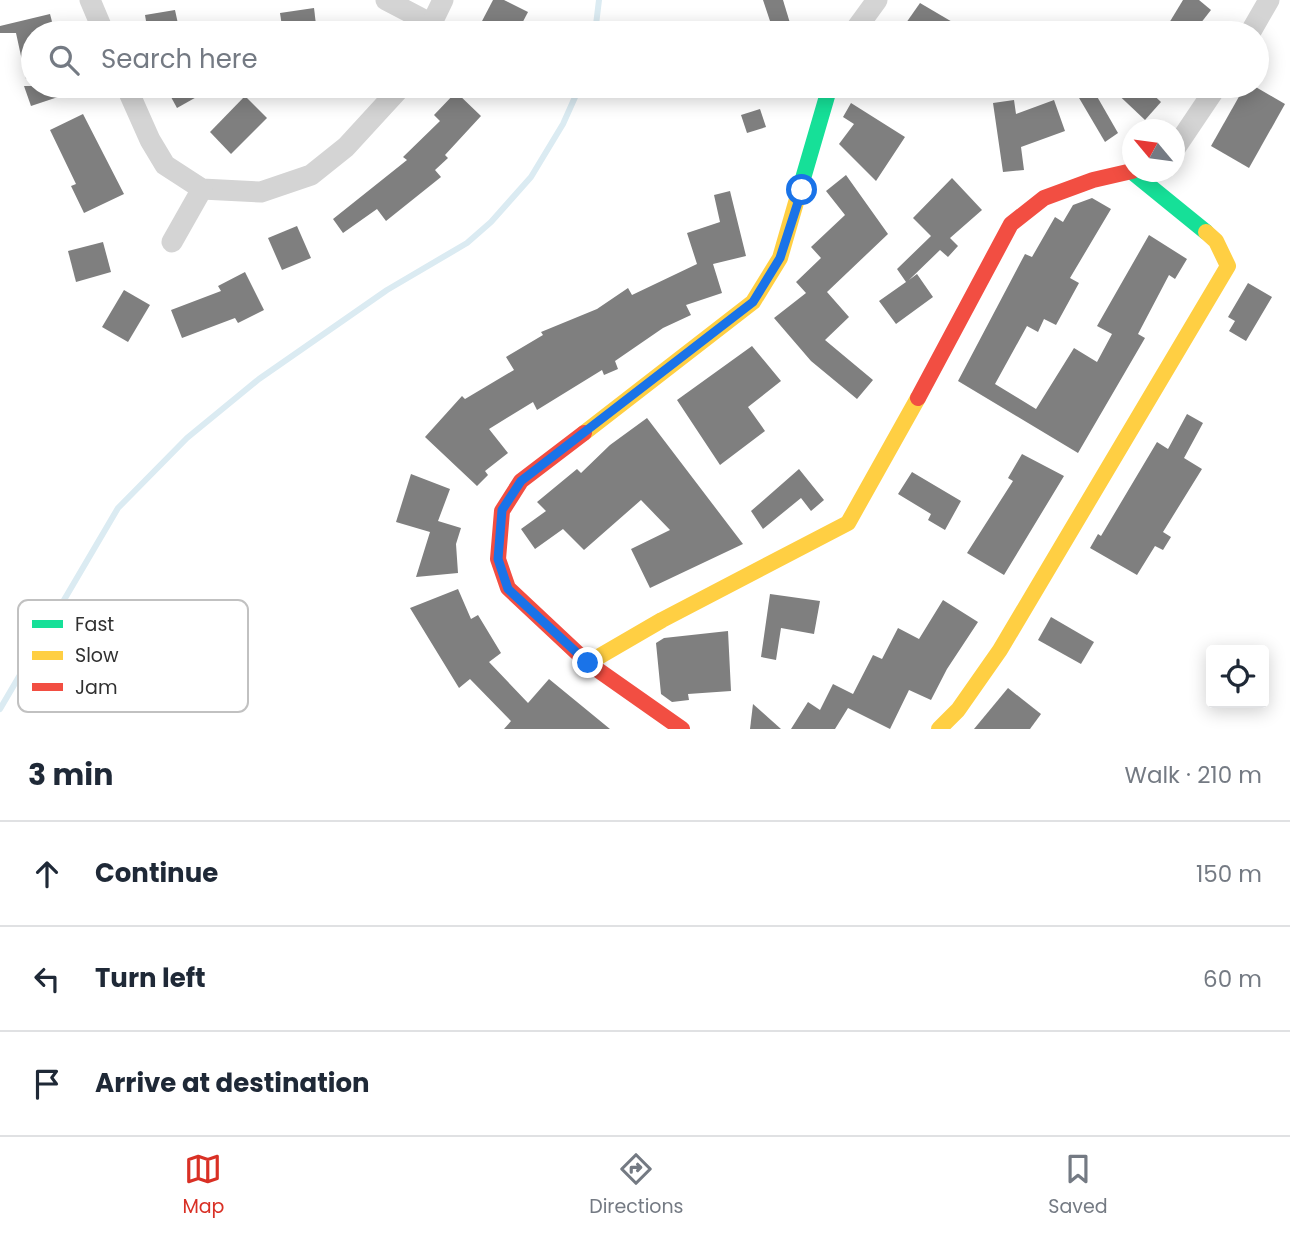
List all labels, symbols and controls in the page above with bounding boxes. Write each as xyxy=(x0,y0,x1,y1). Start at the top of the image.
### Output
search box xyxy=(21,21,1269,98)
icon: search xyxy=(45,41,83,79)
text: Search here xyxy=(101,41,258,77)
north arrow xyxy=(1122,119,1185,182)
route start xyxy=(786,174,817,205)
legend xyxy=(18,600,248,712)
text: Fast xyxy=(75,611,114,638)
text: Slow xyxy=(75,642,119,669)
map controls xyxy=(1206,645,1269,708)
button: locate xyxy=(1206,645,1269,708)
route end xyxy=(572,647,603,678)
text: Jam xyxy=(75,674,117,701)
text: 3 min xyxy=(28,753,113,796)
text: Walk · 210 m xyxy=(1124,759,1262,791)
icon: ahead xyxy=(28,855,66,893)
text: Continue xyxy=(95,855,218,891)
text: 150 m xyxy=(1196,858,1262,890)
icon: left xyxy=(28,960,66,998)
text: Turn left xyxy=(95,960,206,996)
text: 60 m xyxy=(1203,963,1262,995)
icon: arrive xyxy=(28,1065,66,1103)
text: Arrive at destination xyxy=(95,1065,370,1101)
tab: Map xyxy=(182,1150,224,1221)
tab: Directions xyxy=(589,1150,684,1221)
tab: Saved xyxy=(1048,1150,1108,1221)

